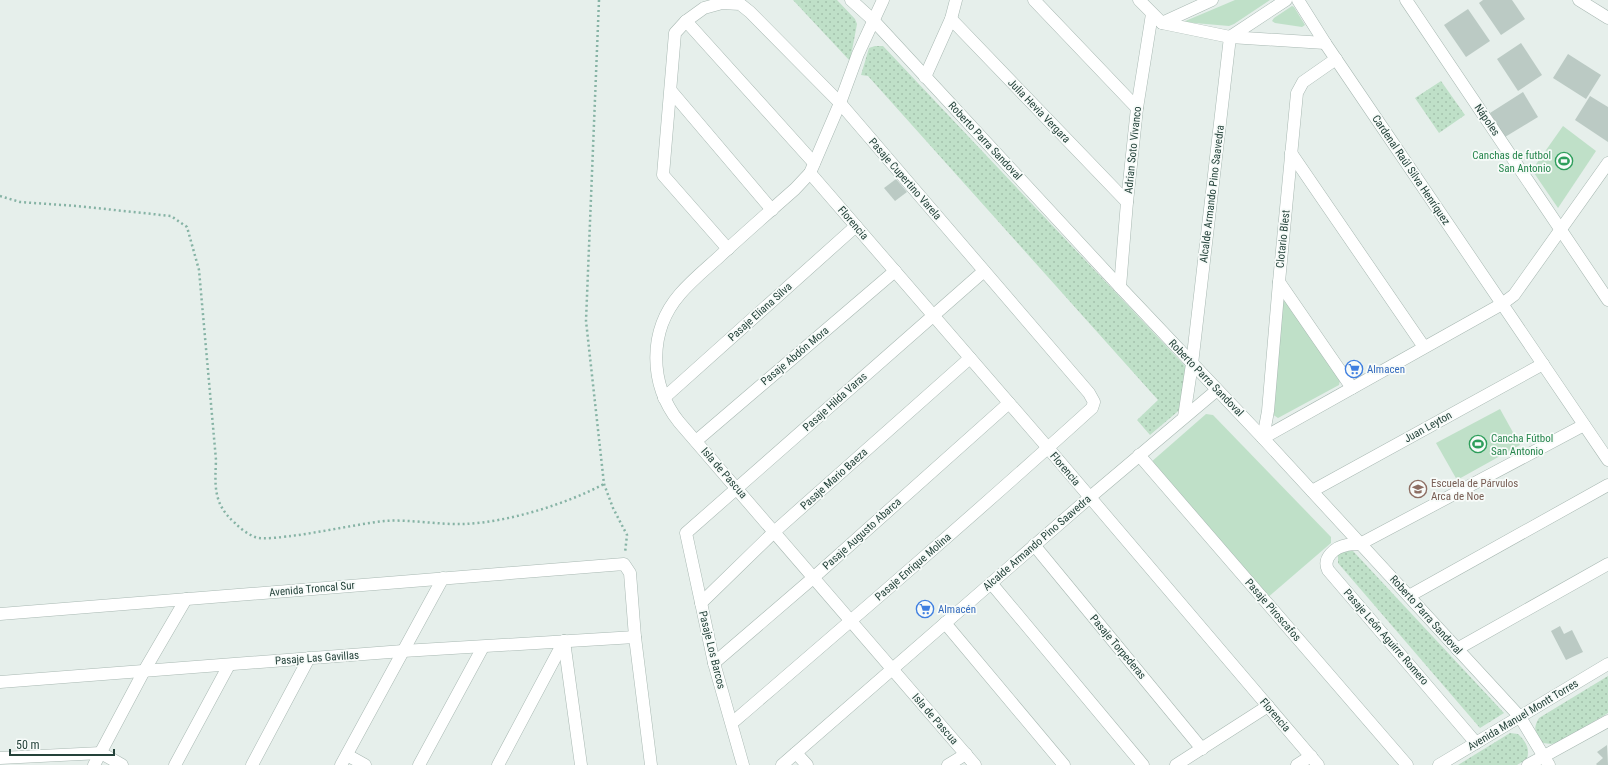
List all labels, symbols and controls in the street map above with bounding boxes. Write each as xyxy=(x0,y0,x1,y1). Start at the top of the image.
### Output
street label: Julia Hevia Vergara xyxy=(1005,76,1073,146)
street label: Roberto Parra Sandoval xyxy=(945,99,1025,183)
street label: Nápoles xyxy=(1472,102,1502,138)
street label: Adrian Soto Vivanco xyxy=(1122,105,1144,194)
street label: Cardenal Raúl Silva Henríquez xyxy=(1369,113,1453,228)
street label: Alcalde Armando Pino Saavedra xyxy=(1197,124,1227,264)
street label: Pasaje Cupertino Varela xyxy=(866,135,944,223)
place label: Canchas de futbol San Antonio xyxy=(1472,149,1551,175)
sports icon: Canchas de futbol San Antonio xyxy=(1554,151,1574,171)
street label: Florencia xyxy=(835,204,871,242)
street label: Clotario Blest xyxy=(1273,209,1293,269)
street label: Pasaje Eliana Silva xyxy=(725,280,795,344)
street label: Pasaje Abdón Mora xyxy=(758,324,832,388)
street label: Roberto Parra Sandoval xyxy=(1166,337,1246,419)
supermarket icon: Almacen xyxy=(1344,359,1364,379)
place label: Almacen xyxy=(1367,363,1405,376)
street label: Pasaje Hilda Varas xyxy=(800,370,870,434)
street label: Juan Leyton xyxy=(1402,409,1454,445)
place label: Cancha Fútbol San Antonio xyxy=(1491,432,1553,458)
sports icon: Cancha Fútbol San Antonio xyxy=(1468,434,1488,454)
street label: Isla de Pascua xyxy=(698,445,750,501)
street label: Pasaje Mario Baeza xyxy=(798,445,870,513)
street label: Florencia xyxy=(1047,450,1083,488)
place label: Escuela de Párvulos Arca de Noe xyxy=(1431,477,1518,503)
school or university icon: Escuela de Párvulos Arca de Noe xyxy=(1408,479,1428,499)
street label: Alcalde Armando Pino Saavedra xyxy=(980,493,1094,593)
street label: Pasaje Augusto Abarca xyxy=(820,495,904,573)
street label: Pasaje Enrique Molina xyxy=(872,530,954,604)
street label: Roberto Parra Sandoval xyxy=(1387,573,1465,657)
street label: Pasaje Piroscafos xyxy=(1242,576,1304,644)
street label: Avenida Troncal Sur xyxy=(269,579,356,599)
street label: Pasaje León Aguirre Romero xyxy=(1341,586,1432,688)
supermarket icon: Almacén xyxy=(915,599,935,619)
place label: Almacén xyxy=(938,603,976,616)
street label: Pasaje Los Barcos xyxy=(696,610,728,690)
street label: Pasaje Torpederas xyxy=(1087,612,1149,682)
street label: Pasaje Las Gavillas xyxy=(275,649,359,667)
street label: Avenida Manuel Montt Torres xyxy=(1465,677,1581,753)
street label: Isla de Pascua xyxy=(909,691,961,747)
street label: Florencia xyxy=(1257,696,1293,734)
scale bar xyxy=(10,731,114,757)
text: 50 m xyxy=(16,738,40,752)

